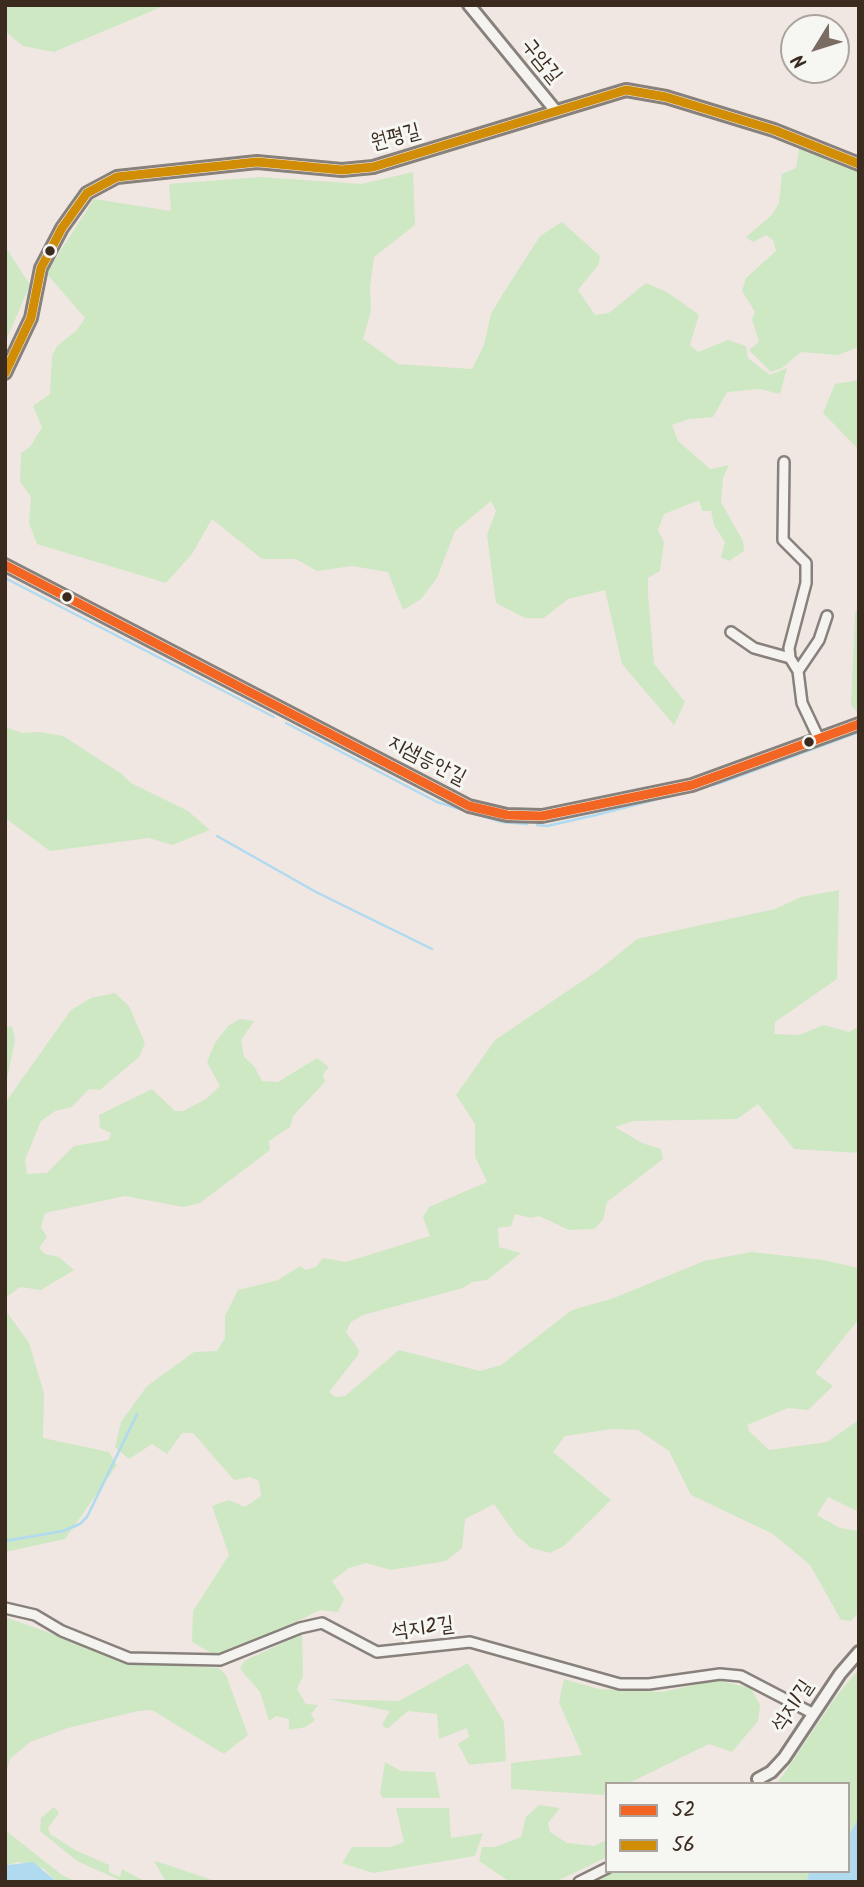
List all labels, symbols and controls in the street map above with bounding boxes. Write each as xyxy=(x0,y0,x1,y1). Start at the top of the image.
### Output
north arrow xyxy=(780,14,850,84)
street label: 구암길 xyxy=(514,34,566,90)
text: N xyxy=(785,47,816,75)
street label: 원평길 xyxy=(368,120,424,158)
unlabelled marker xyxy=(43,244,57,258)
unlabelled marker xyxy=(60,590,74,604)
street label: 지샘등안길 xyxy=(383,732,469,792)
unlabelled marker xyxy=(802,735,816,749)
street label: 석지2길 xyxy=(390,1614,456,1646)
street label: 석지1길 xyxy=(768,1676,820,1738)
legend xyxy=(605,1782,850,1873)
text: 52 xyxy=(672,1794,695,1827)
text: 56 xyxy=(672,1829,695,1862)

